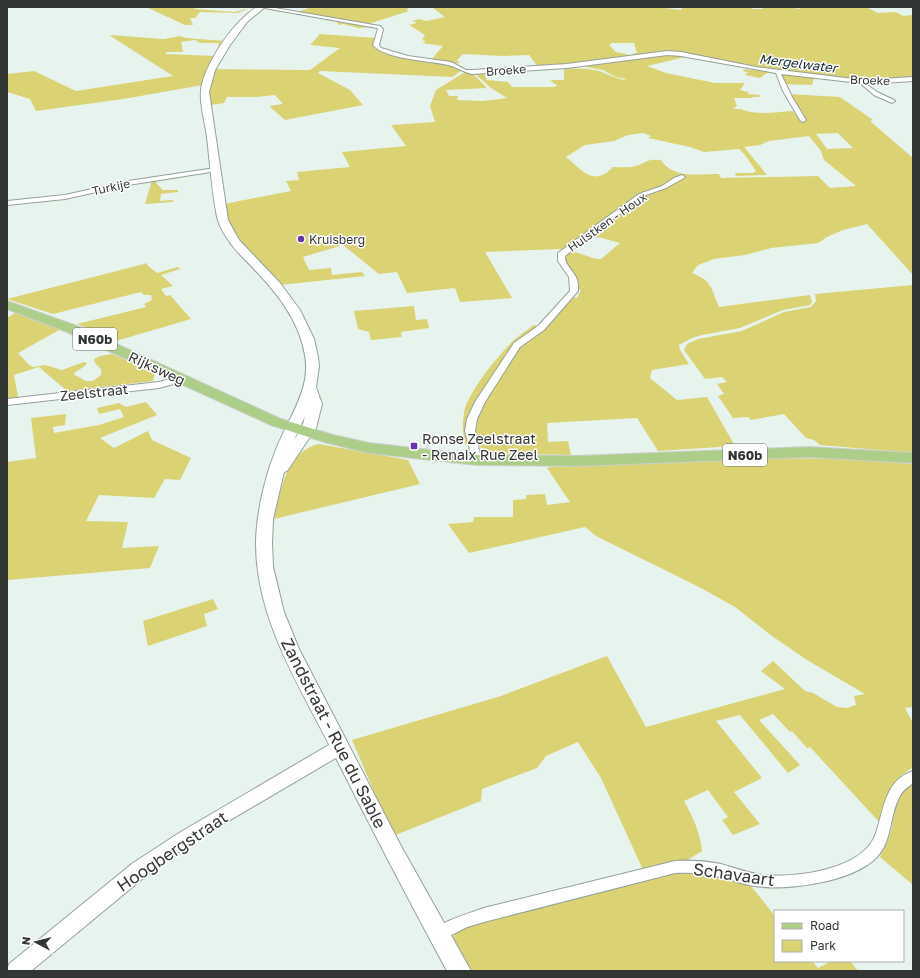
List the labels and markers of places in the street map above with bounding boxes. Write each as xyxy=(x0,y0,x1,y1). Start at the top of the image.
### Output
place label: Kruisberg xyxy=(309,232,365,247)
marker: Kruisberg xyxy=(296,234,306,244)
place label: Ronse Zeelstraat - Renaix Rue Zeel xyxy=(422,430,538,463)
marker: Ronse Zeelstraat - Renaix Rue Zeel xyxy=(409,441,419,451)

